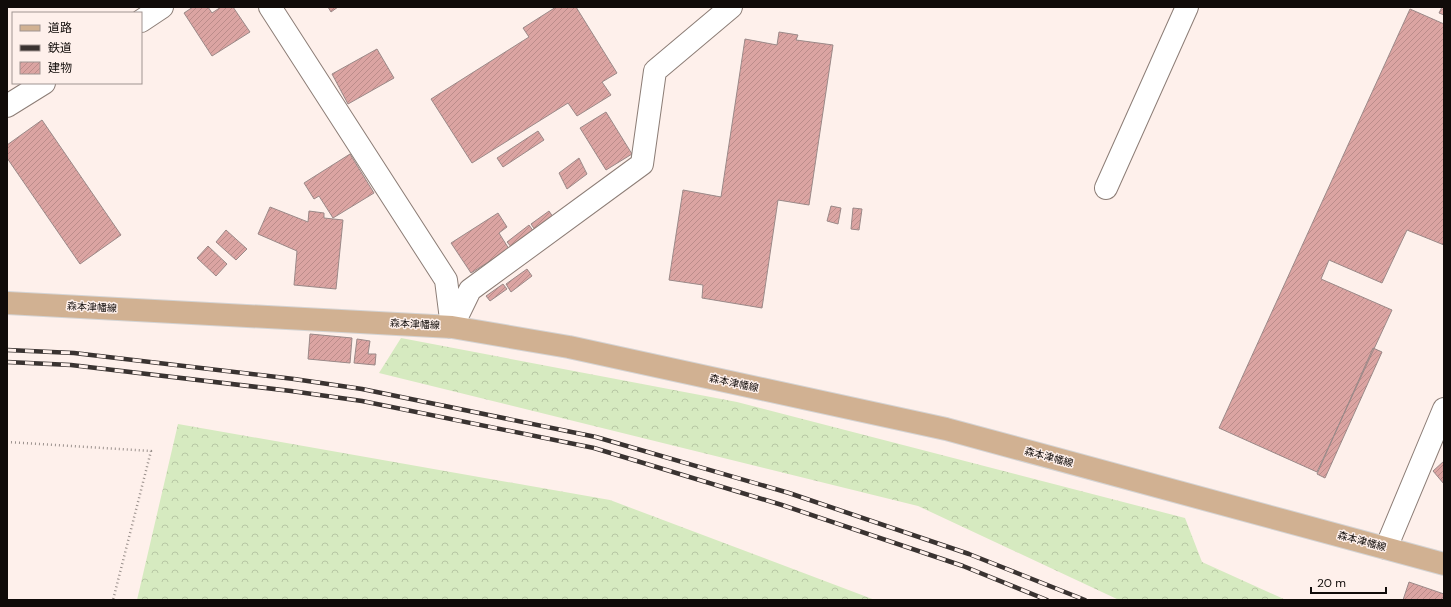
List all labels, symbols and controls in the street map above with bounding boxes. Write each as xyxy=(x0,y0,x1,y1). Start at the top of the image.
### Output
legend xyxy=(12,12,142,84)
text: 道路 xyxy=(48,20,72,36)
text: 鉄道 xyxy=(48,40,72,56)
text: 建物 xyxy=(48,60,72,76)
street label: 森本津幡線 xyxy=(67,299,117,315)
street label: 森本津幡線 xyxy=(390,316,440,332)
street label: 森本津幡線 xyxy=(708,371,760,395)
street label: 森本津幡線 xyxy=(1023,444,1075,470)
street label: 森本津幡線 xyxy=(1336,528,1388,554)
scale bar xyxy=(1311,569,1386,595)
text: 20 m xyxy=(1317,575,1346,591)

